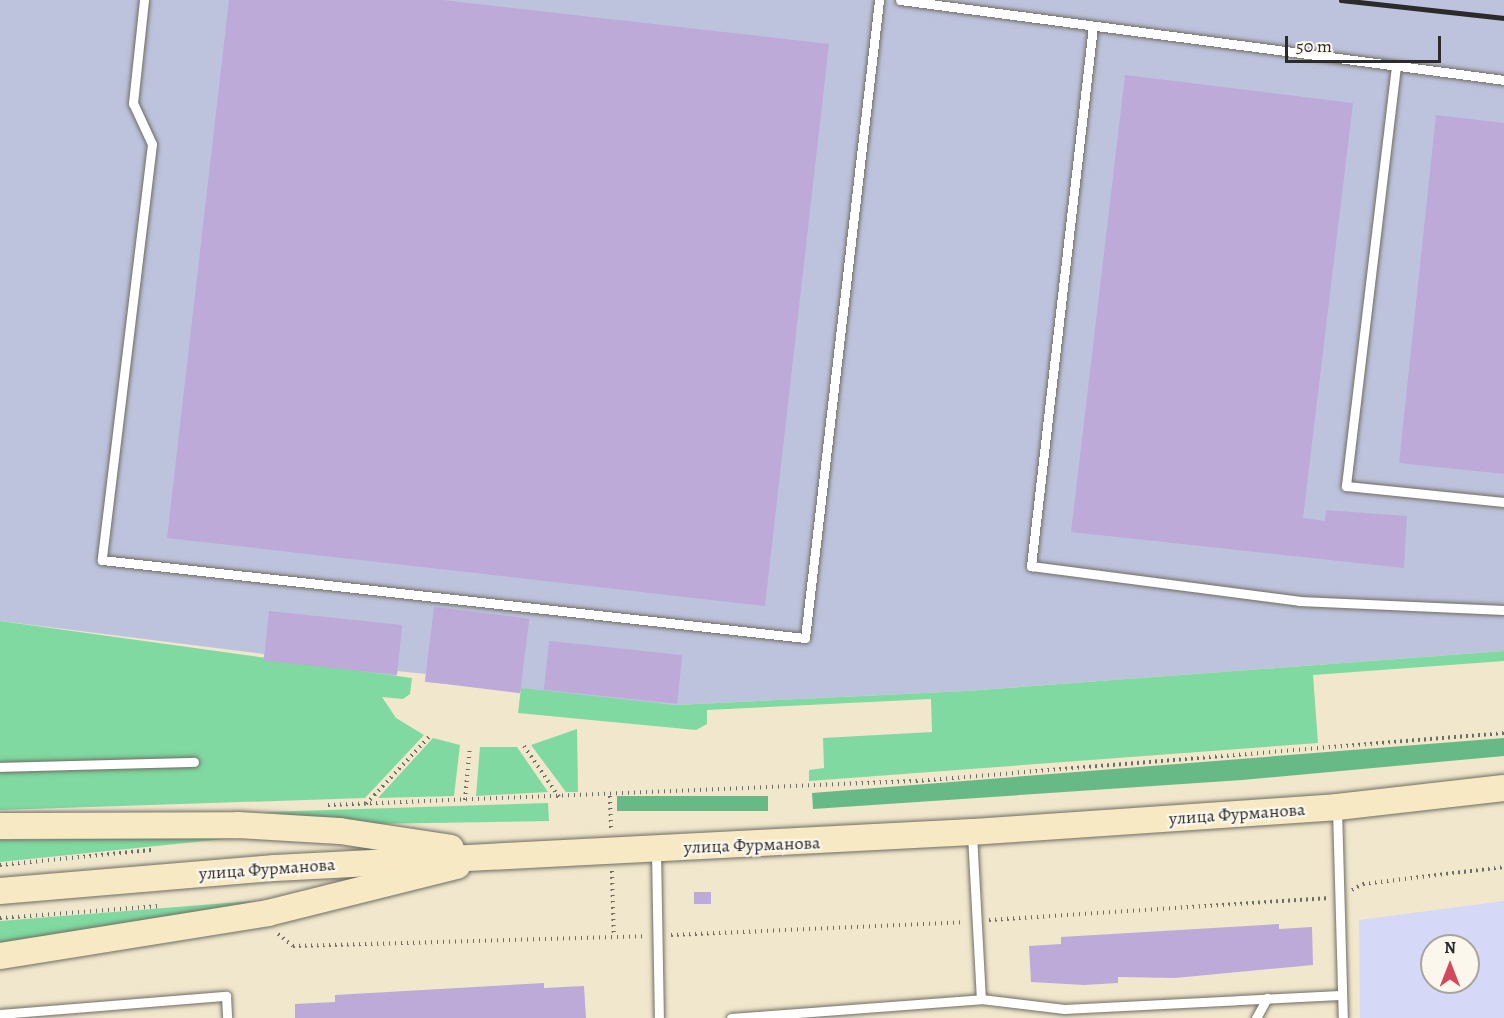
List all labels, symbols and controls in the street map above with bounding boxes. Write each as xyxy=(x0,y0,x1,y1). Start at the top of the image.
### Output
scale bar xyxy=(1288,24,1444,62)
text: 50 m xyxy=(1296,34,1332,58)
street label: улица Фурманова xyxy=(1168,798,1306,830)
street label: улица Фурманова xyxy=(683,832,821,858)
street label: улица Фурманова xyxy=(198,853,336,885)
north arrow xyxy=(1420,934,1480,994)
text: N xyxy=(1444,937,1456,959)

